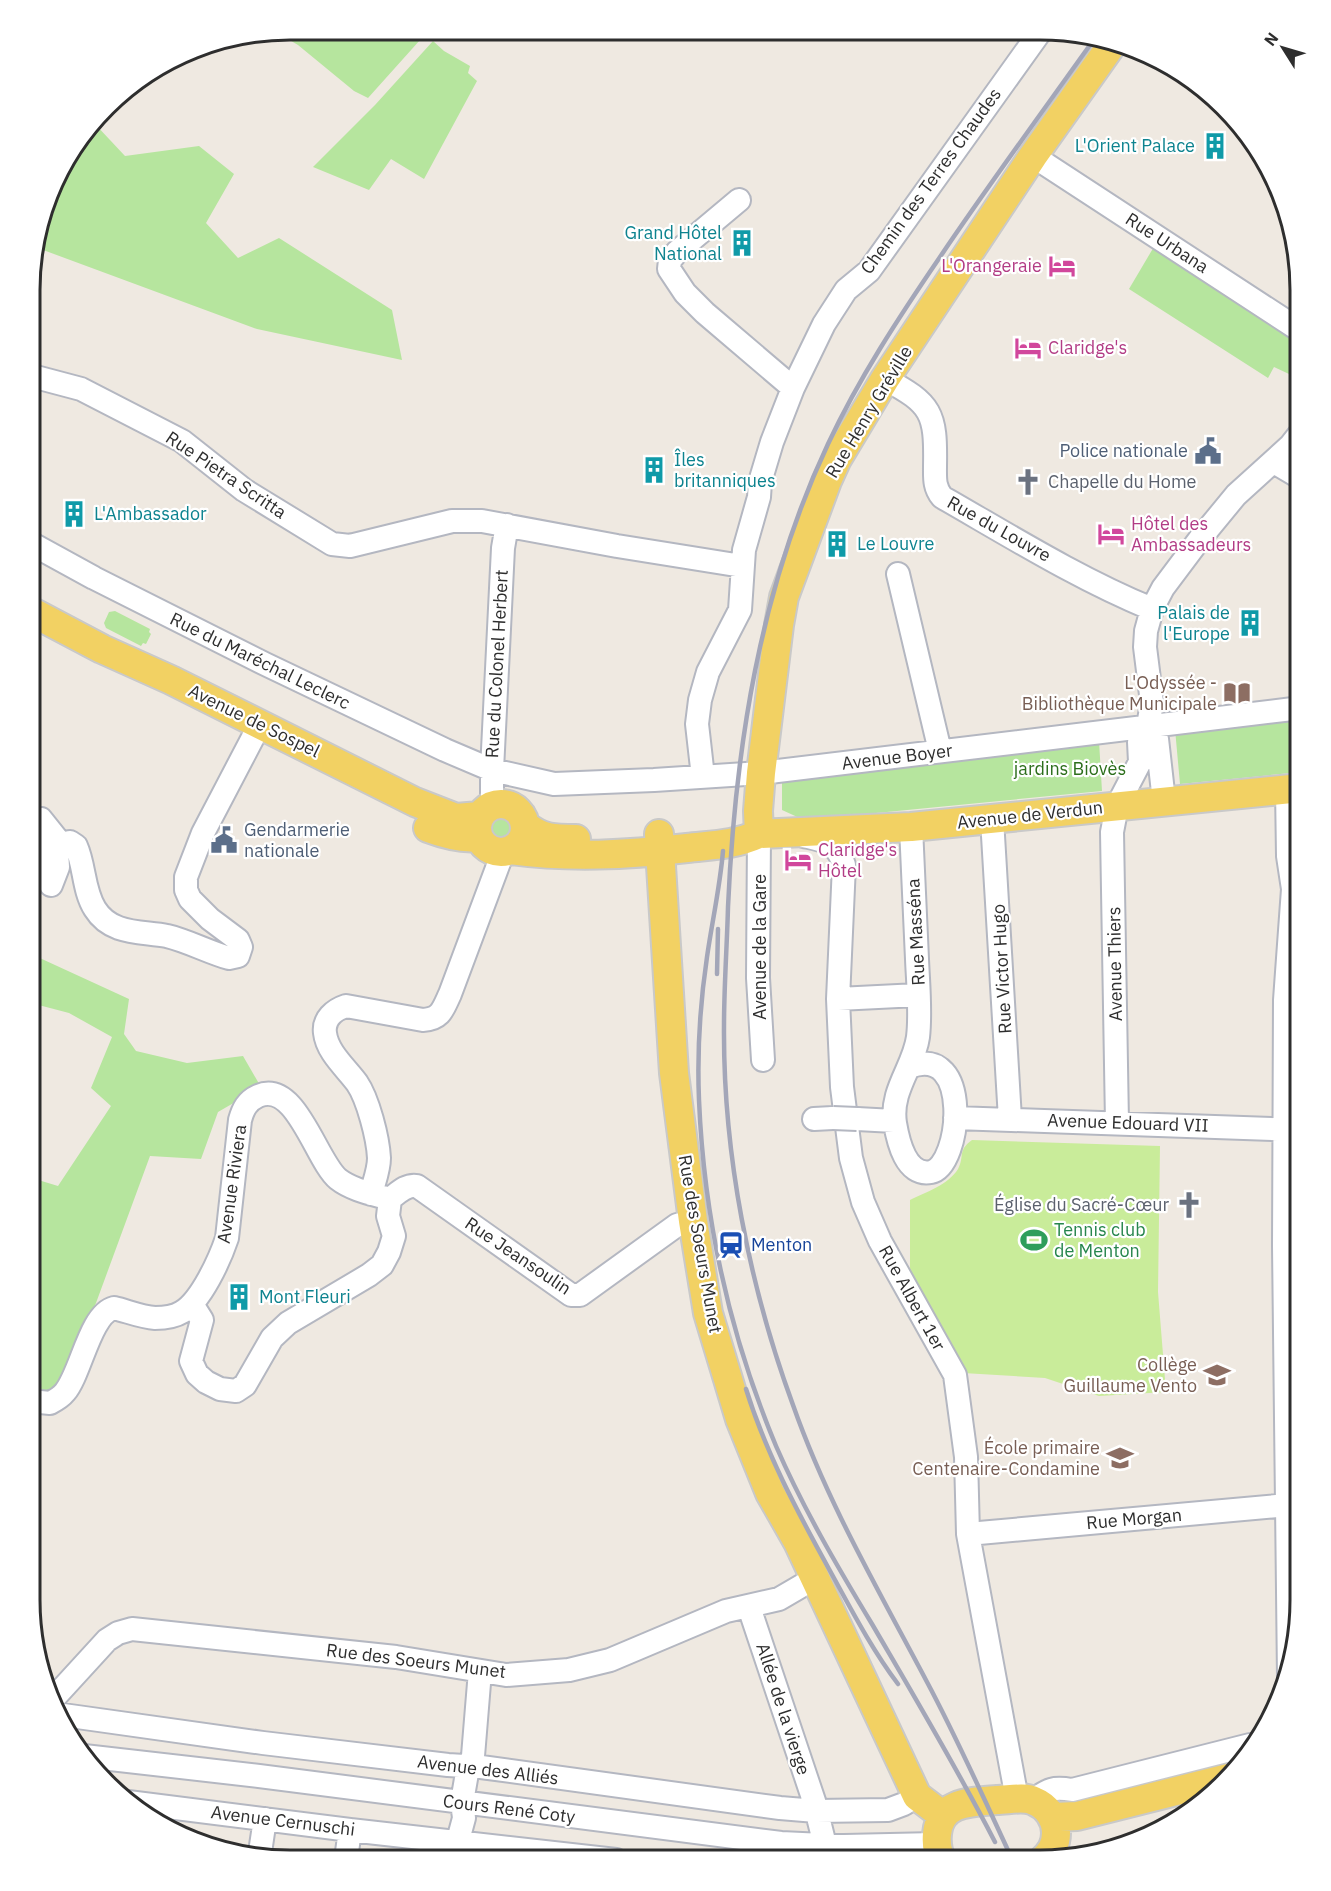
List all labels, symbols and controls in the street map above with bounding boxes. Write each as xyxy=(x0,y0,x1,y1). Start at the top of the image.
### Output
north arrow xyxy=(1253,18,1313,78)
text: N xyxy=(1260,28,1282,50)
street label: Chemin des Terres Chaudes xyxy=(855,83,1006,278)
building icon: L'Orient Palace xyxy=(1200,131,1230,161)
place label: L'Orient Palace xyxy=(1075,134,1195,157)
street label: Rue Urbana xyxy=(1121,207,1214,278)
place label: Grand Hôtel National xyxy=(625,221,722,265)
building icon: Grand Hôtel National xyxy=(727,228,757,258)
hotel icon: L'Orangeraie xyxy=(1047,251,1077,281)
place label: L'Orangeraie xyxy=(941,254,1042,277)
hotel icon: Claridge's xyxy=(1013,333,1043,363)
place label: Claridge's xyxy=(1048,336,1127,359)
street label: Rue Henry Gréville xyxy=(820,341,917,482)
street label: Rue Pietra Scritta xyxy=(162,426,291,524)
public building icon: Police nationale xyxy=(1193,436,1223,466)
place label: Police nationale xyxy=(1060,439,1188,462)
place label: Îles britanniques xyxy=(674,448,776,492)
building icon: Îles britanniques xyxy=(639,455,669,485)
church icon: Chapelle du Home xyxy=(1013,467,1043,497)
place label: Chapelle du Home xyxy=(1048,470,1197,493)
street label: Rue du Louvre xyxy=(943,491,1055,567)
building icon: L'Ambassador xyxy=(59,499,89,529)
place label: L'Ambassador xyxy=(94,502,207,525)
place label: Hôtel des Ambassadeurs xyxy=(1131,512,1251,556)
hotel icon: Hôtel des Ambassadeurs xyxy=(1096,519,1126,549)
building icon: Le Louvre xyxy=(822,529,852,559)
place label: Le Louvre xyxy=(857,532,934,555)
street label: Rue du Colonel Herbert xyxy=(480,569,513,759)
place label: Palais de l'Europe xyxy=(1157,601,1230,645)
street label: Rue du Maréchal Leclerc xyxy=(166,607,354,714)
building icon: Palais de l'Europe xyxy=(1235,608,1265,638)
place label: L'Odyssée - Bibliothèque Municipale xyxy=(1022,671,1217,715)
library icon: L'Odyssée - Bibliothèque Municipale xyxy=(1222,678,1252,708)
street label: Avenue de Sospel xyxy=(185,679,324,762)
street label: Avenue Boyer xyxy=(840,738,954,775)
park label: jardins Biovès xyxy=(1014,757,1126,780)
street label: Avenue de Verdun xyxy=(956,795,1104,834)
place label: Gendarmerie nationale xyxy=(244,818,350,862)
public building icon: Gendarmerie nationale xyxy=(209,825,239,855)
place label: Claridge's Hôtel xyxy=(818,838,897,882)
hotel icon: Claridge's Hôtel xyxy=(783,845,813,875)
street label: Avenue de la Gare xyxy=(748,874,771,1020)
street label: Rue Masséna xyxy=(901,877,930,986)
street label: Rue Victor Hugo xyxy=(987,904,1016,1035)
street label: Avenue Thiers xyxy=(1102,907,1127,1022)
street label: Avenue Edouard VII xyxy=(1047,1108,1209,1137)
street label: Avenue Riviera xyxy=(212,1123,251,1245)
street label: Rue des Soeurs Munet xyxy=(673,1153,728,1335)
church icon: Église du Sacré-Cœur xyxy=(1174,1190,1204,1220)
place label: Église du Sacré-Cœur xyxy=(994,1193,1169,1216)
street label: Rue Jeansoulin xyxy=(461,1212,576,1300)
place label: Tennis club de Menton xyxy=(1054,1218,1146,1262)
sports icon: Tennis club de Menton xyxy=(1019,1225,1049,1255)
station icon: Menton xyxy=(716,1230,746,1260)
place label: Menton xyxy=(751,1233,812,1256)
street label: Rue Albert 1er xyxy=(874,1241,951,1355)
building icon: Mont Fleuri xyxy=(224,1282,254,1312)
place label: Mont Fleuri xyxy=(259,1285,351,1308)
place label: Collège Guillaume Vento xyxy=(1064,1353,1197,1397)
school or university icon: Collège Guillaume Vento xyxy=(1202,1360,1232,1390)
place label: École primaire Centenaire-Condamine xyxy=(912,1436,1100,1480)
school or university icon: École primaire Centenaire-Condamine xyxy=(1105,1443,1135,1473)
street label: Rue Morgan xyxy=(1085,1503,1183,1534)
street label: Rue des Soeurs Munet xyxy=(325,1638,507,1683)
street label: Allée de la vierge xyxy=(751,1640,816,1778)
street label: Avenue des Alliés xyxy=(416,1749,560,1790)
street label: Cours René Coty xyxy=(442,1789,577,1828)
street label: Avenue Cernuschi xyxy=(210,1800,356,1841)

